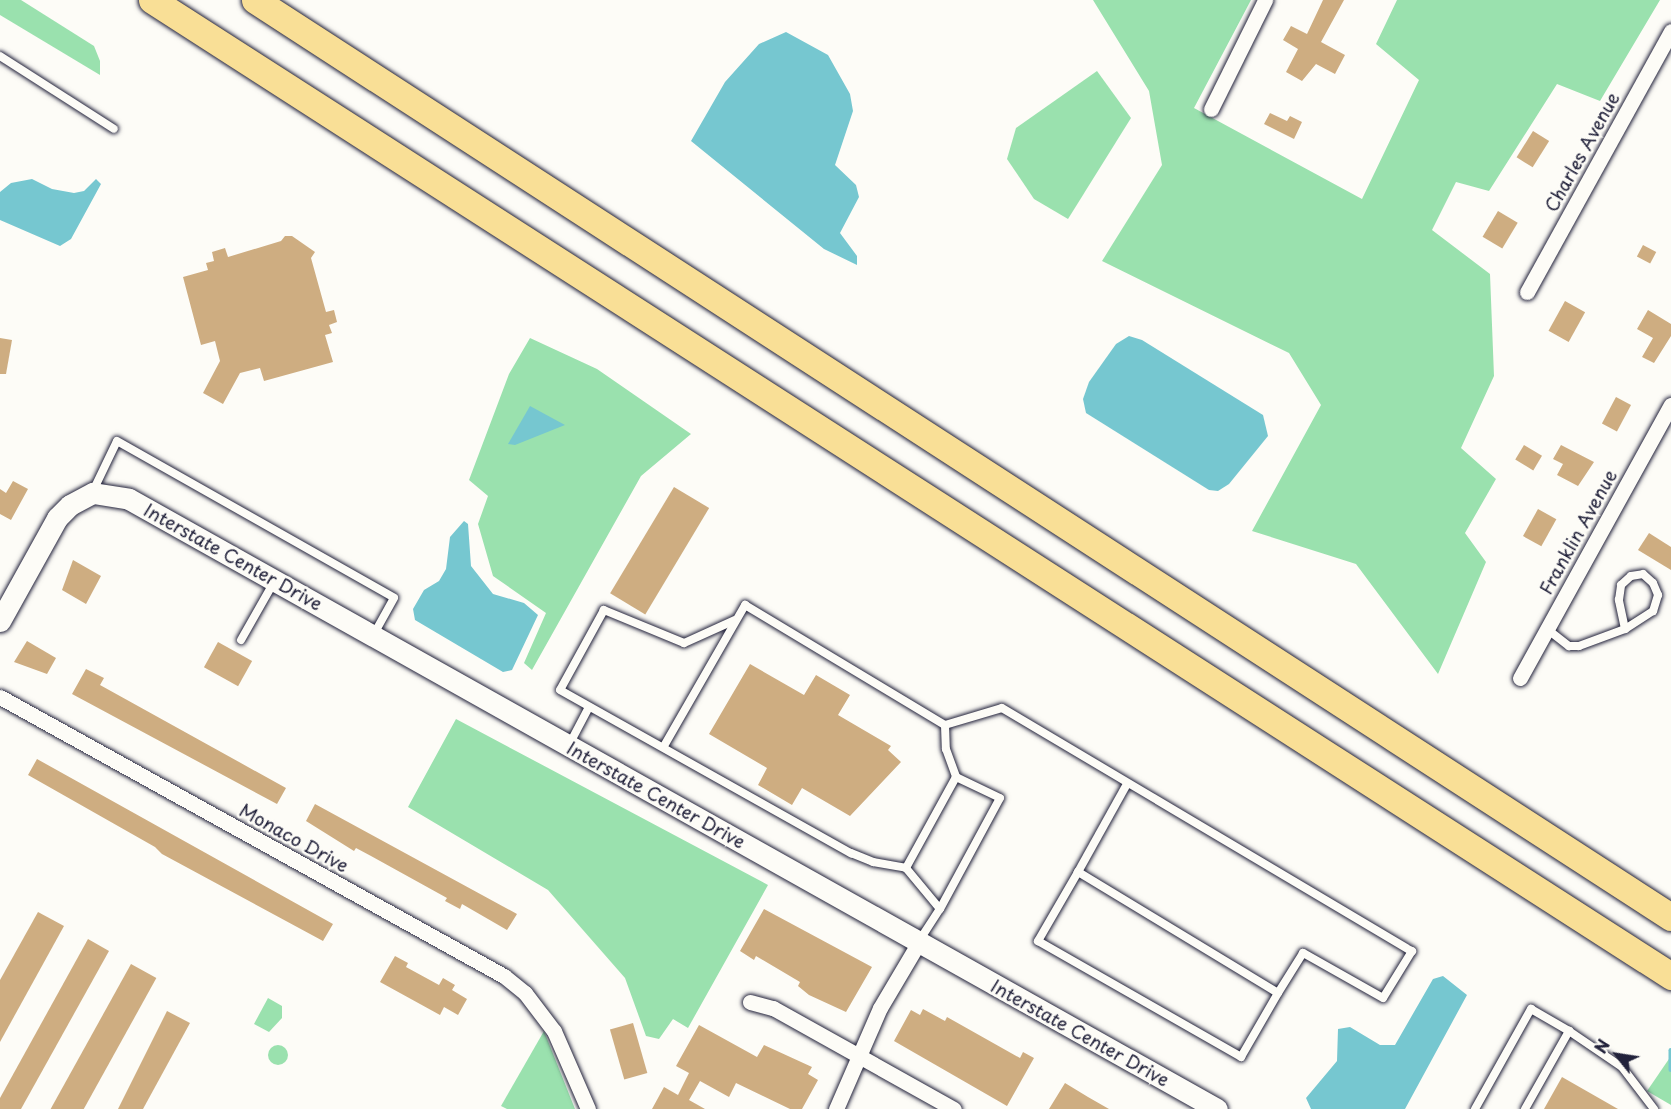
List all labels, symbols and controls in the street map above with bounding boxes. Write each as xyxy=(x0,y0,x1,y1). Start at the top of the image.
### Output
street label: Charles Avenue xyxy=(1540,88,1624,216)
street label: Franklin Avenue xyxy=(1535,466,1621,598)
street label: Interstate Center Drive xyxy=(139,499,327,615)
street label: Interstate Center Drive xyxy=(562,737,750,853)
street label: Monaco Drive xyxy=(236,799,352,877)
street label: Interstate Center Drive xyxy=(986,975,1174,1091)
north arrow xyxy=(1587,1025,1647,1085)
text: N xyxy=(1588,1035,1615,1057)

